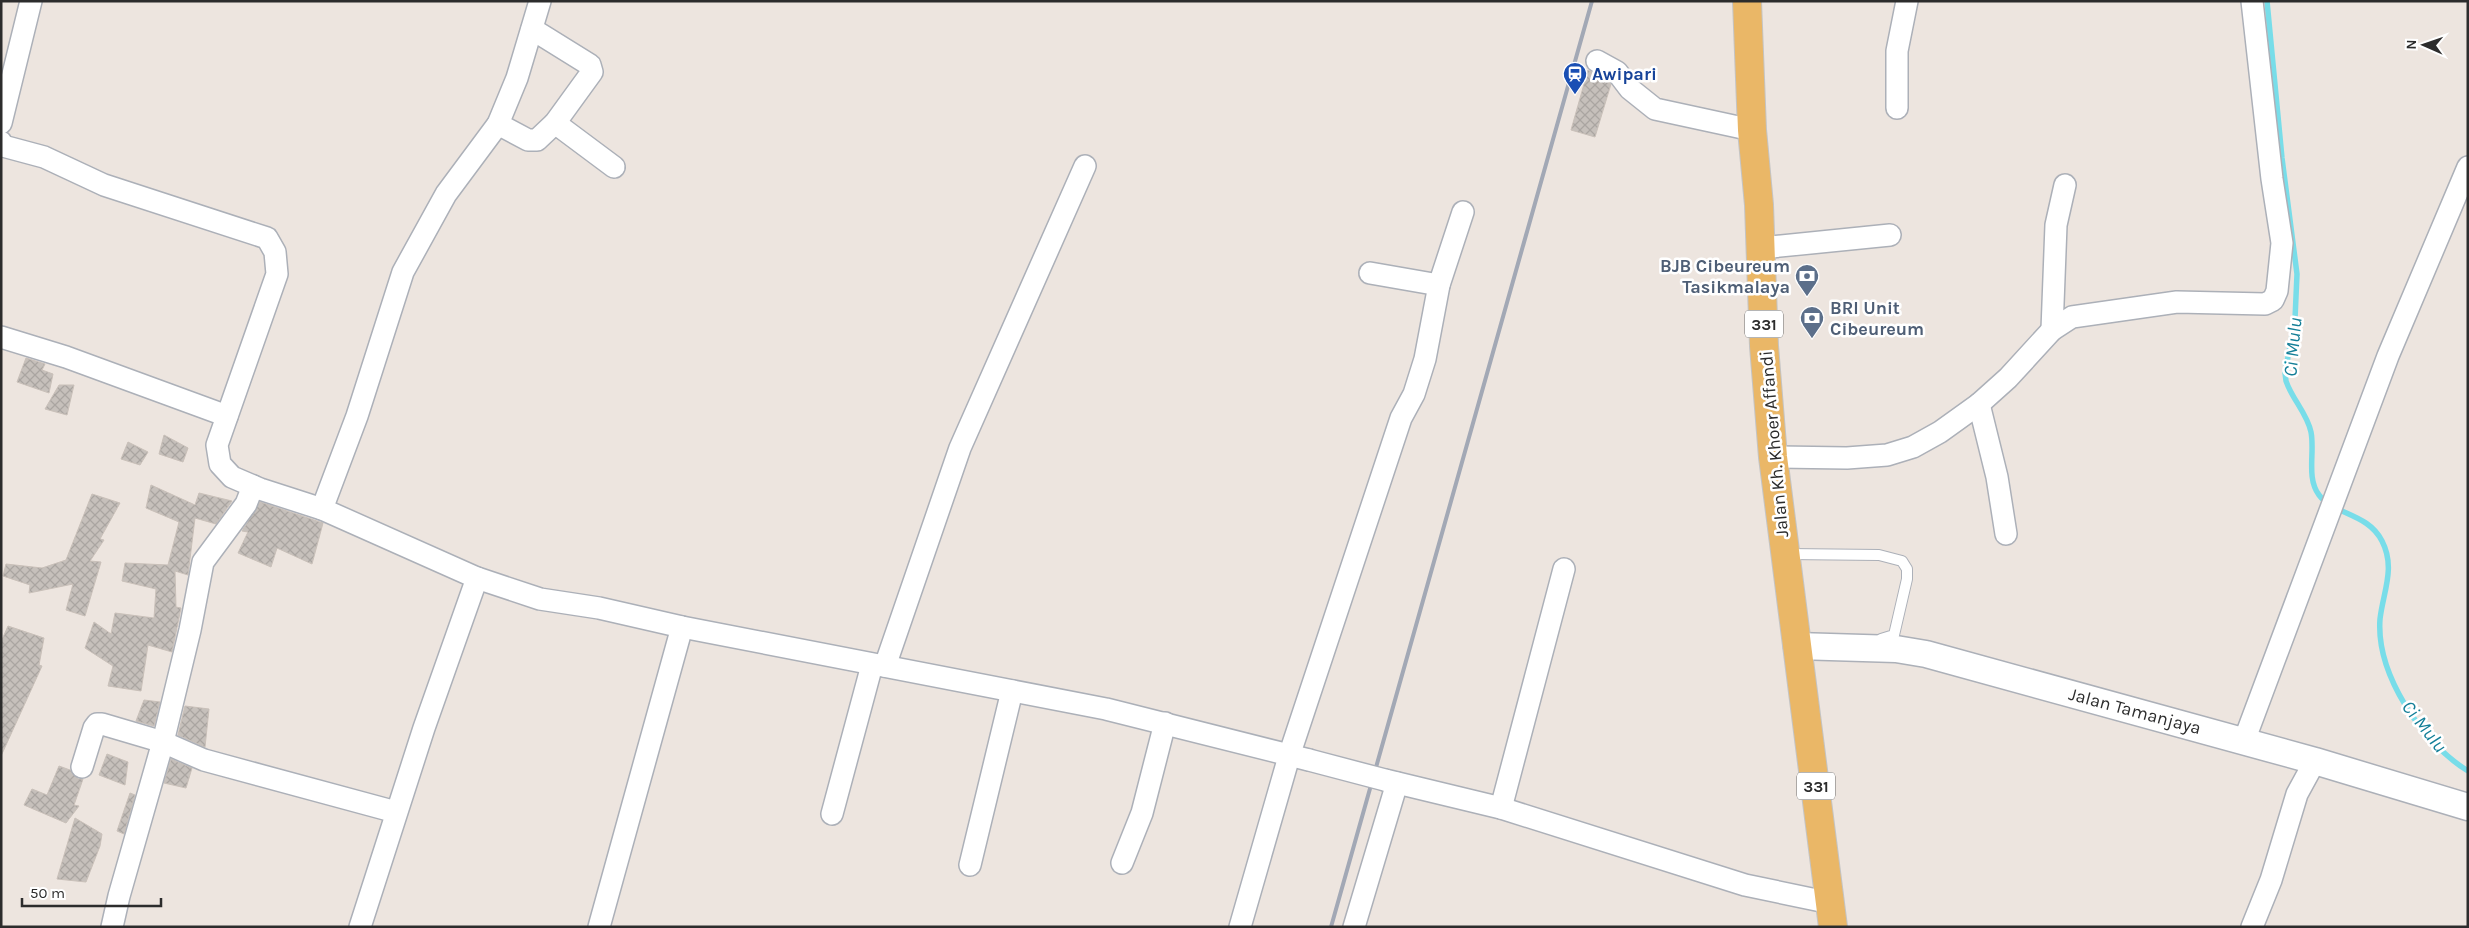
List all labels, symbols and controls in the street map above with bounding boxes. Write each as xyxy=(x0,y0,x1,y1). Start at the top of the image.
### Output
north arrow xyxy=(2399,20,2449,70)
text: N xyxy=(2403,39,2420,50)
station icon: Awipari xyxy=(1562,61,1588,95)
place label: Awipari xyxy=(1592,63,1657,85)
place label: BJB Cibeureum Tasikmalaya xyxy=(1660,255,1790,298)
bank icon: BJB Cibeureum Tasikmalaya xyxy=(1794,263,1820,297)
place label: BRI Unit Cibeureum xyxy=(1830,297,1924,340)
bank icon: BRI Unit Cibeureum xyxy=(1799,305,1825,339)
road number: 331 xyxy=(1745,310,1783,338)
water label: Ci Mulu xyxy=(2279,316,2307,378)
street label: Jalan Kh. Khoer Affandi xyxy=(1755,350,1793,538)
street label: Jalan Tamanjaya xyxy=(2066,683,2204,739)
water label: Ci Mulu xyxy=(2397,696,2451,757)
road number: 331 xyxy=(1797,772,1835,799)
scale bar xyxy=(22,876,161,908)
text: 50 m xyxy=(30,884,65,902)

